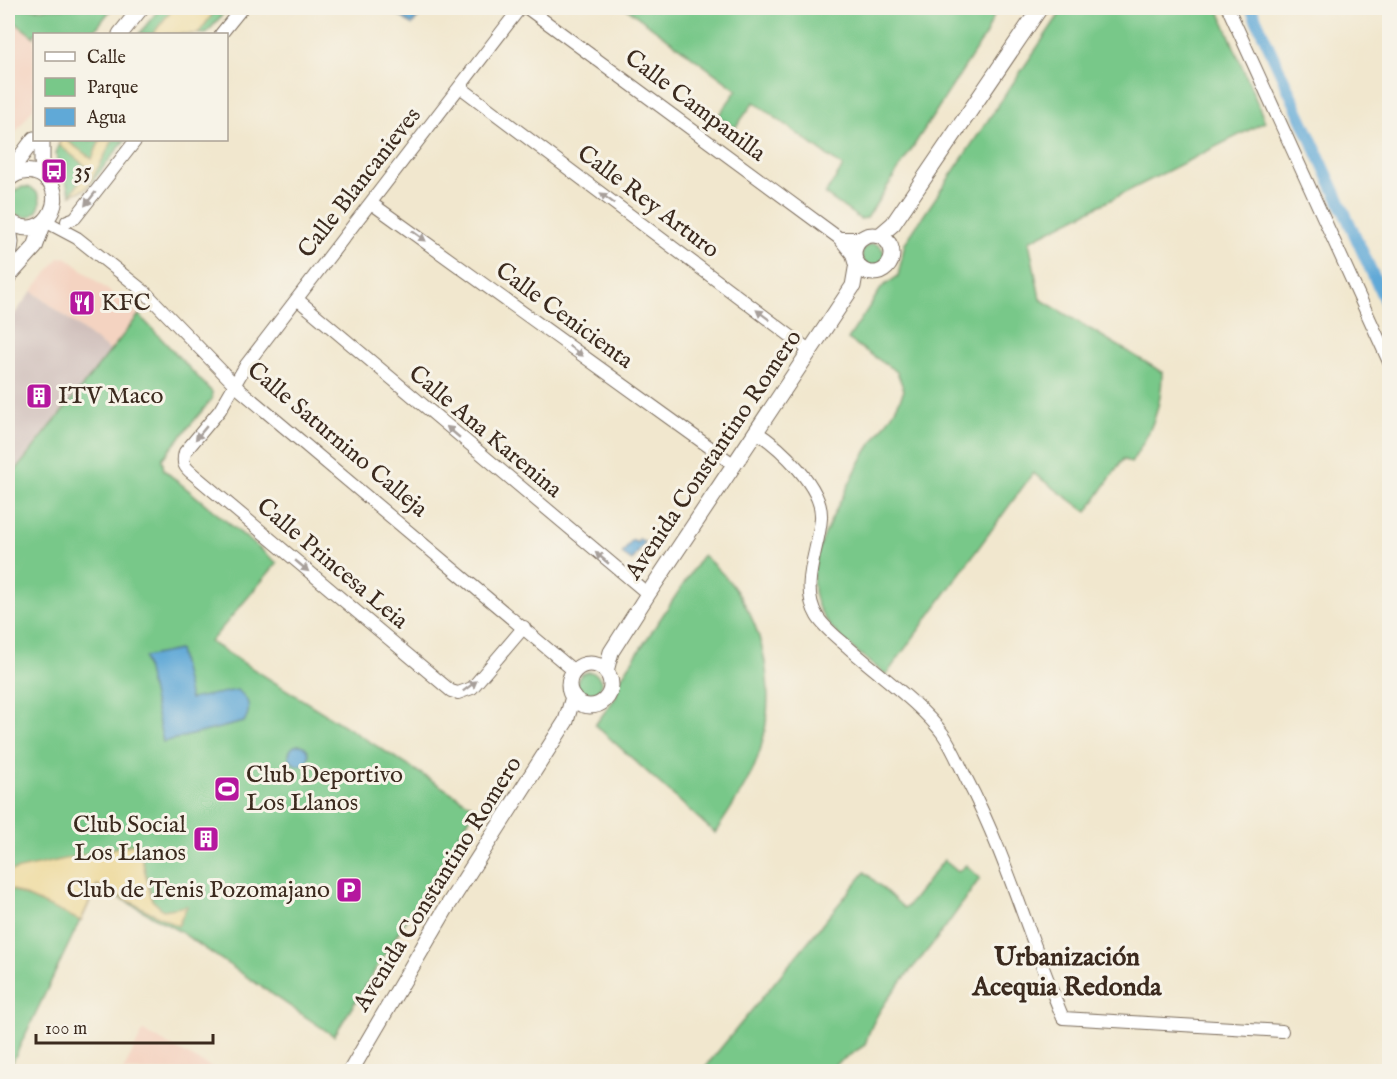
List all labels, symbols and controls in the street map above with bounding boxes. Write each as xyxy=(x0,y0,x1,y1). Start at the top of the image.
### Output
legend xyxy=(33,33,228,141)
street label: Calle Campanilla xyxy=(618,43,772,170)
text: Calle xyxy=(87,47,126,70)
text: Parque xyxy=(87,77,138,100)
street label: Calle Blancanieves xyxy=(291,101,429,265)
text: Agua xyxy=(86,107,126,130)
street label: Calle Rey Arturo xyxy=(571,138,725,266)
bus stop icon: 35 xyxy=(39,156,69,186)
place label: 35 xyxy=(74,156,92,187)
one-way arrow xyxy=(84,190,96,206)
one-way arrow xyxy=(599,191,615,204)
one-way arrow xyxy=(411,230,426,242)
street label: Calle Cenicienta xyxy=(489,256,640,377)
restaurant icon: KFC xyxy=(67,288,97,318)
place label: KFC xyxy=(101,288,151,319)
one-way arrow xyxy=(755,310,770,322)
street label: Avenida Constantino Romero xyxy=(618,324,809,587)
one-way arrow xyxy=(569,345,584,357)
street label: Calle Saturnino Calleja xyxy=(240,355,434,525)
street label: Calle Ana Karenina xyxy=(402,359,569,506)
building icon: ITV Maco xyxy=(24,381,54,411)
place label: ITV Maco xyxy=(58,381,163,412)
one-way arrow xyxy=(195,425,208,441)
one-way arrow xyxy=(446,426,461,439)
street label: Calle Princesa Leia xyxy=(250,491,415,637)
one-way arrow xyxy=(595,552,610,565)
one-way arrow xyxy=(294,559,309,572)
one-way arrow xyxy=(462,680,478,692)
street label: Avenida Constantino Romero xyxy=(346,751,529,1018)
place label: Club Deportivo Los Llanos xyxy=(246,760,403,819)
sports icon: Club Deportivo Los Llanos xyxy=(212,774,242,804)
place label: Club Social Los Llanos xyxy=(73,810,186,869)
building icon: Club Social Los Llanos xyxy=(191,824,221,854)
place label: Club de Tenis Pozomajano xyxy=(66,875,330,906)
parking icon: Club de Tenis Pozomajano xyxy=(334,875,364,905)
district label: Urbanización Acequia Redonda xyxy=(971,941,1162,1004)
scale bar xyxy=(36,1007,213,1045)
text: 100 m xyxy=(45,1018,87,1041)

